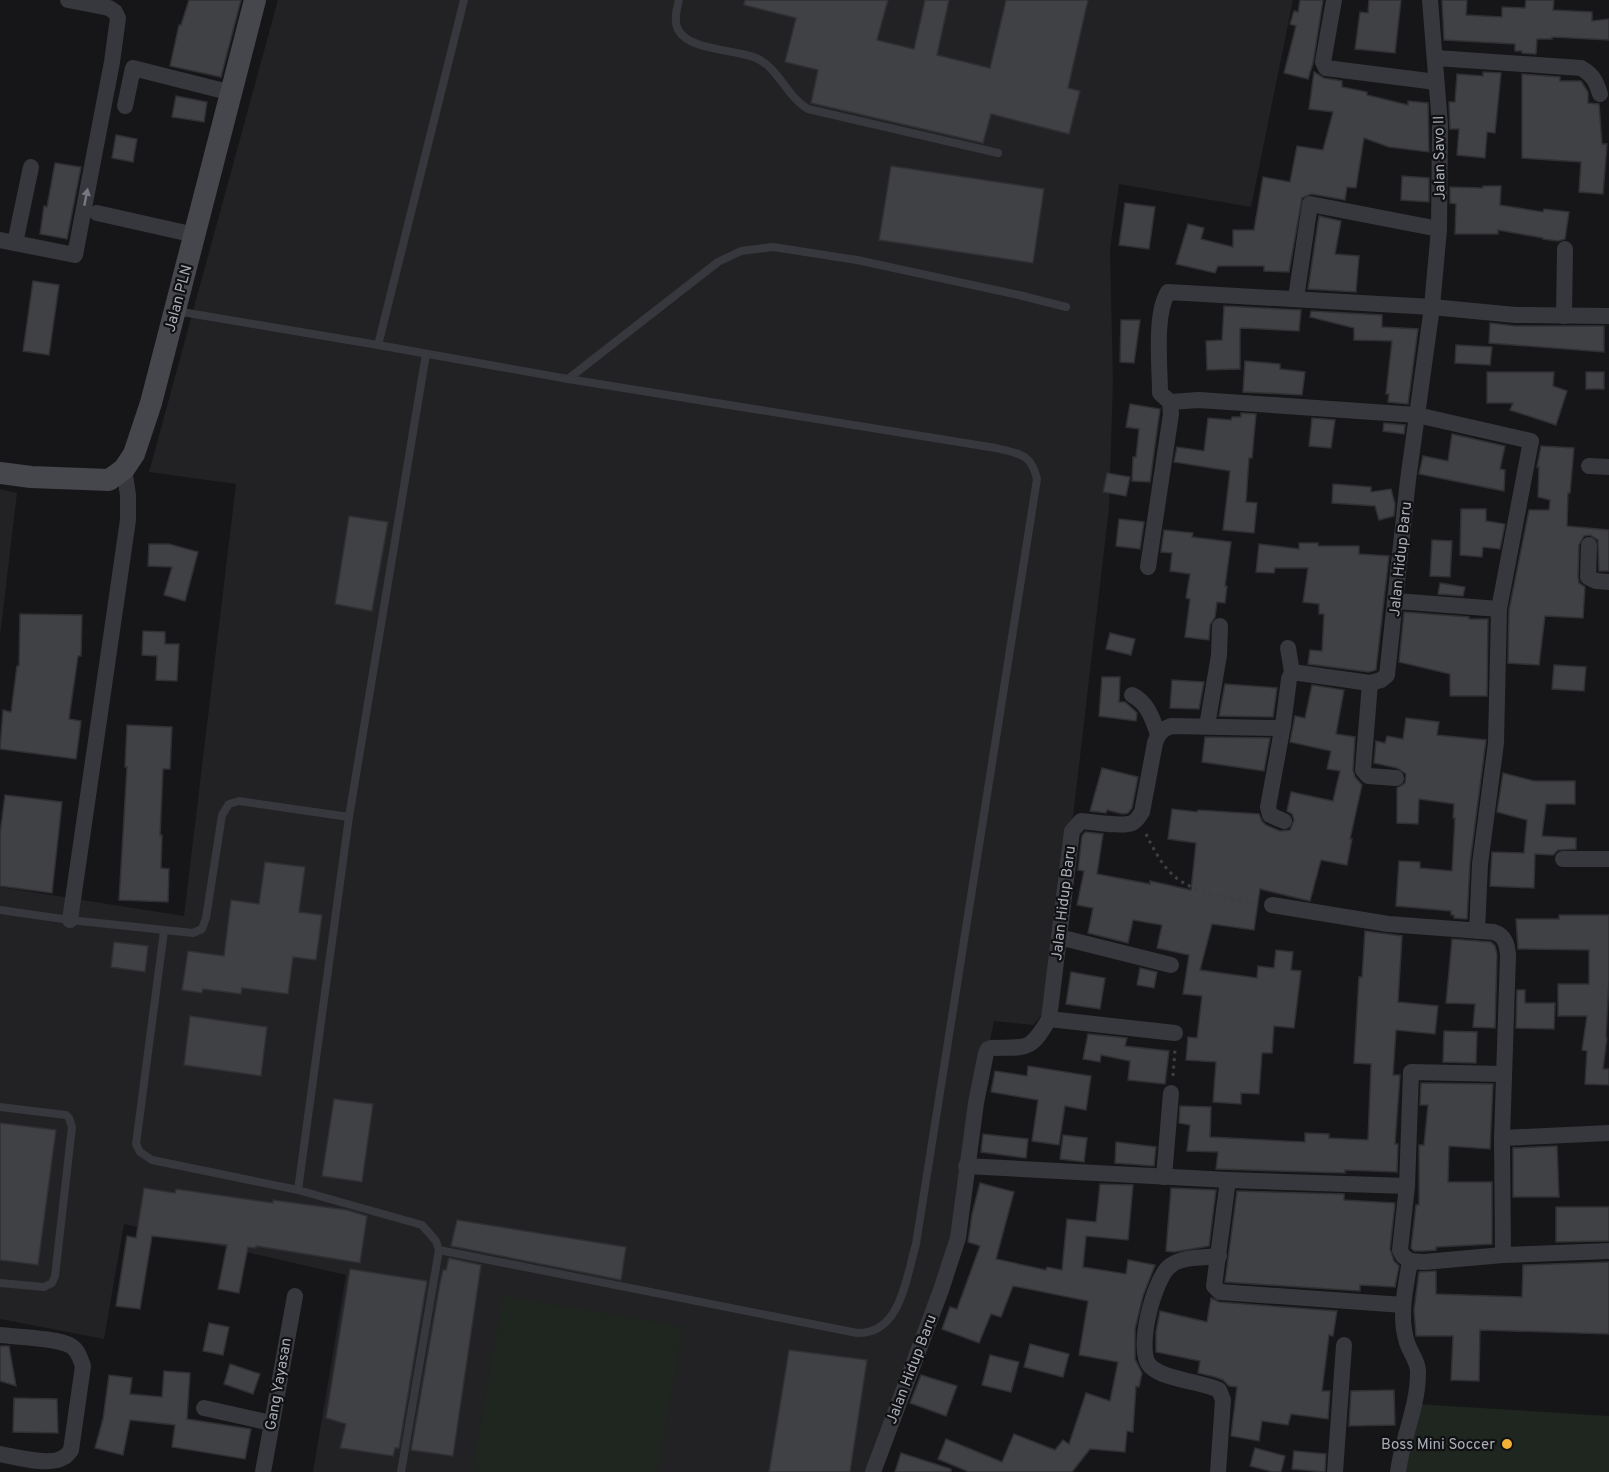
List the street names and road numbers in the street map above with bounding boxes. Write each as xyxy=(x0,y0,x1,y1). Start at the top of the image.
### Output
street label: Jalan Savo II xyxy=(1430,115,1451,201)
street label: Jalan PLN xyxy=(161,263,197,334)
street label: Jalan Hidup Baru xyxy=(1386,501,1417,618)
street label: Jalan Hidup Baru xyxy=(1048,845,1081,962)
street label: Jalan Hidup Baru xyxy=(883,1312,942,1427)
street label: Gang Yayasan xyxy=(262,1336,297,1432)

